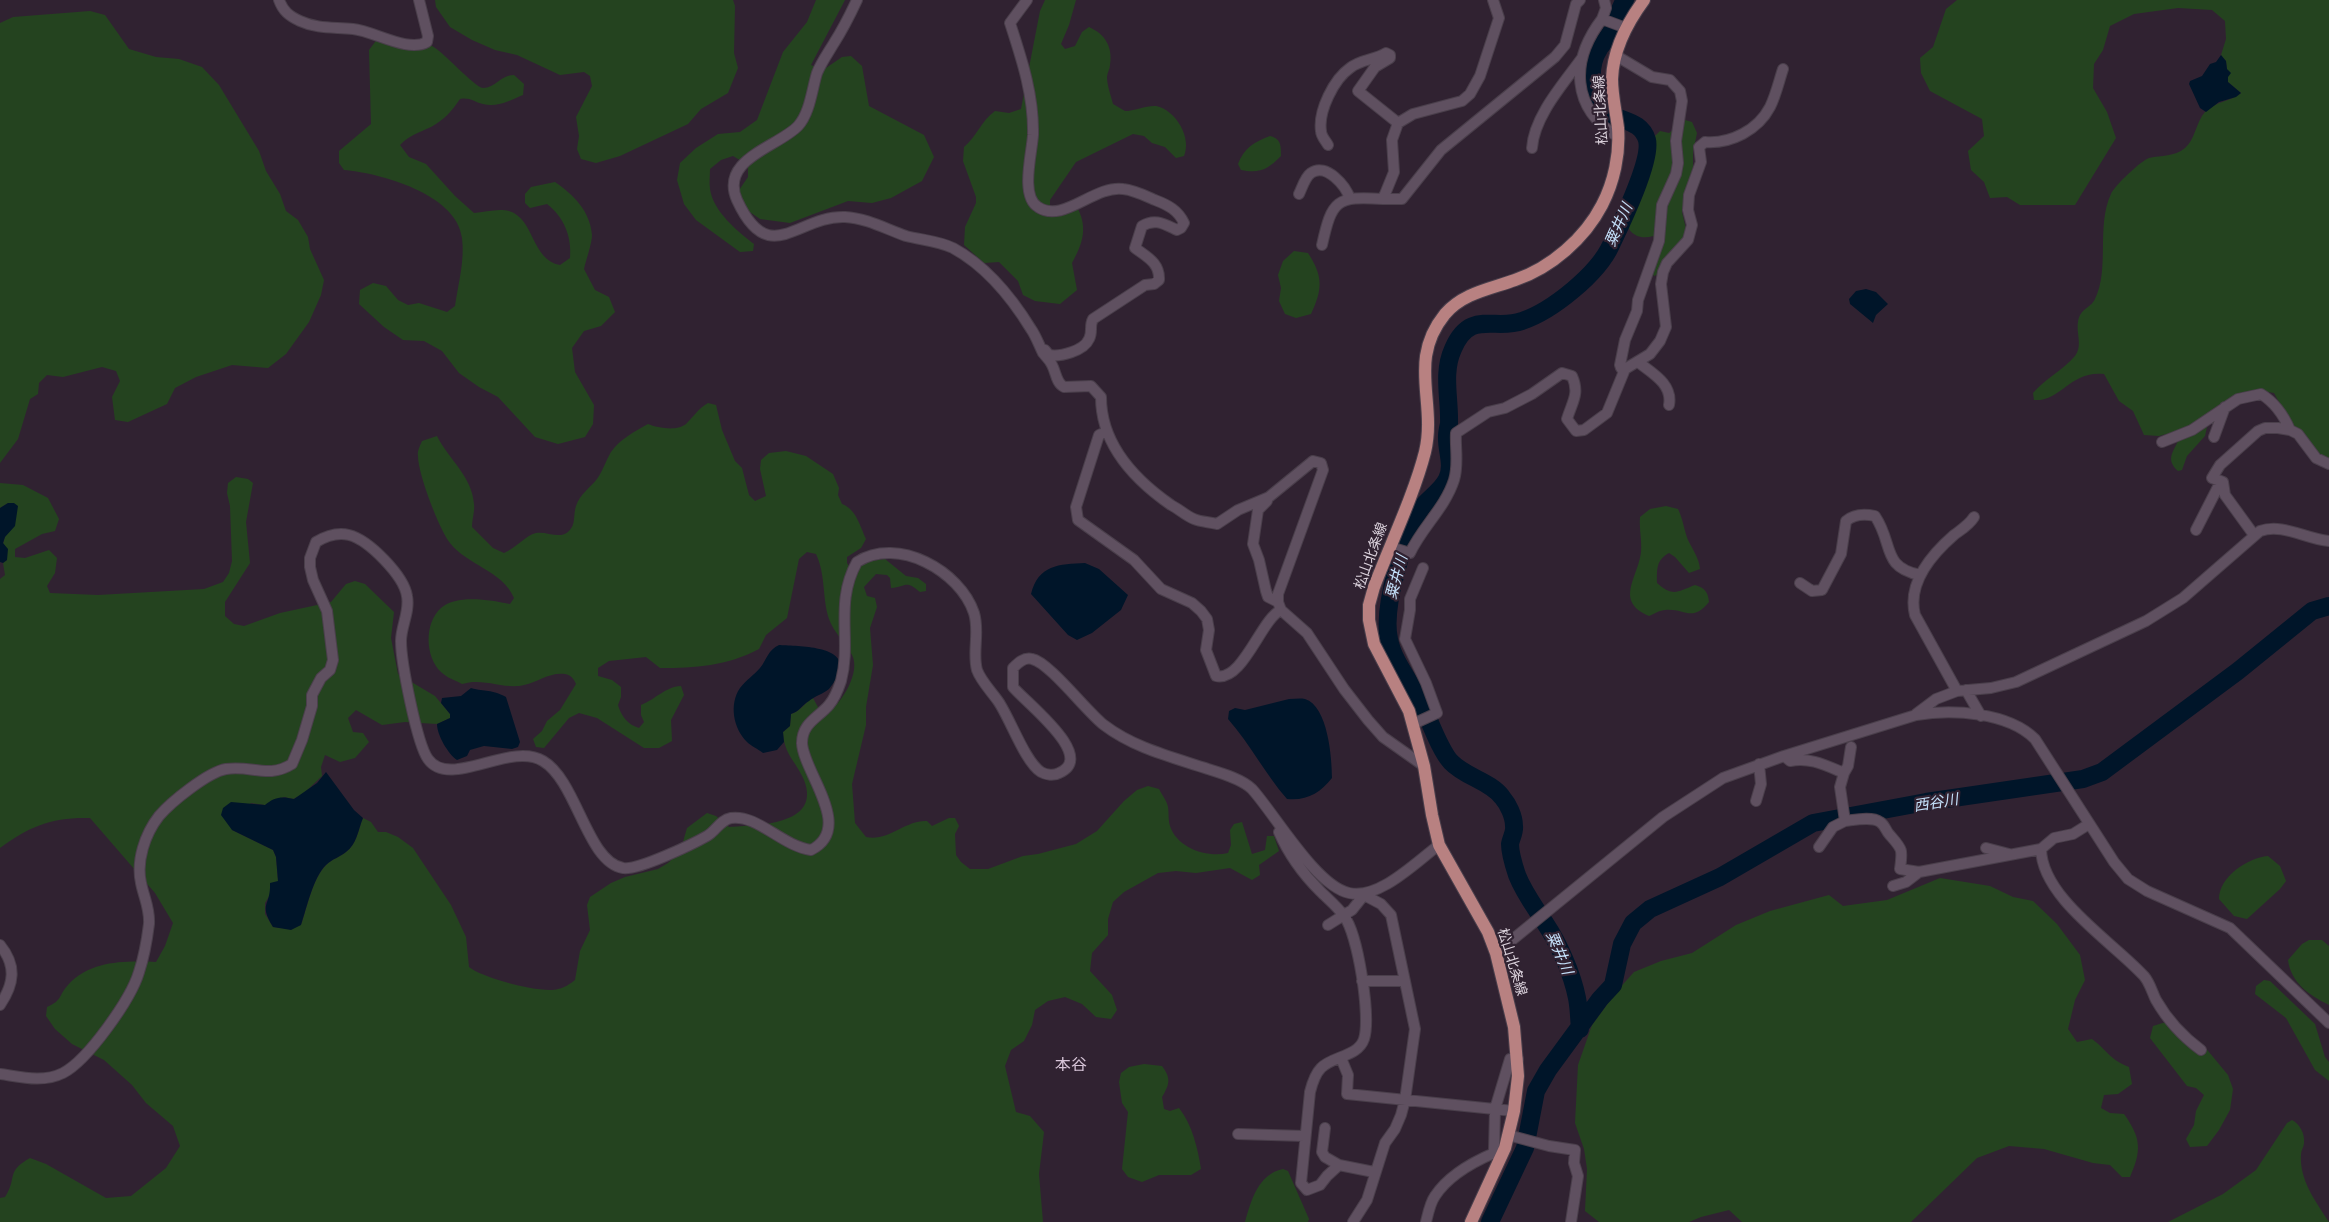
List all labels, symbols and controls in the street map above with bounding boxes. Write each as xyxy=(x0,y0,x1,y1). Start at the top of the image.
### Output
street label: 松山北条線 xyxy=(1591,75,1611,145)
water label: 粟井川 xyxy=(1602,201,1636,249)
street label: 松山北条線 xyxy=(1351,520,1391,592)
water label: 粟井川 xyxy=(1382,553,1412,601)
water label: 西谷川 xyxy=(1912,791,1960,815)
street label: 松山北条線 xyxy=(1494,926,1530,998)
water label: 粟井川 xyxy=(1542,929,1576,977)
district label: 本谷 xyxy=(1055,1055,1087,1075)

